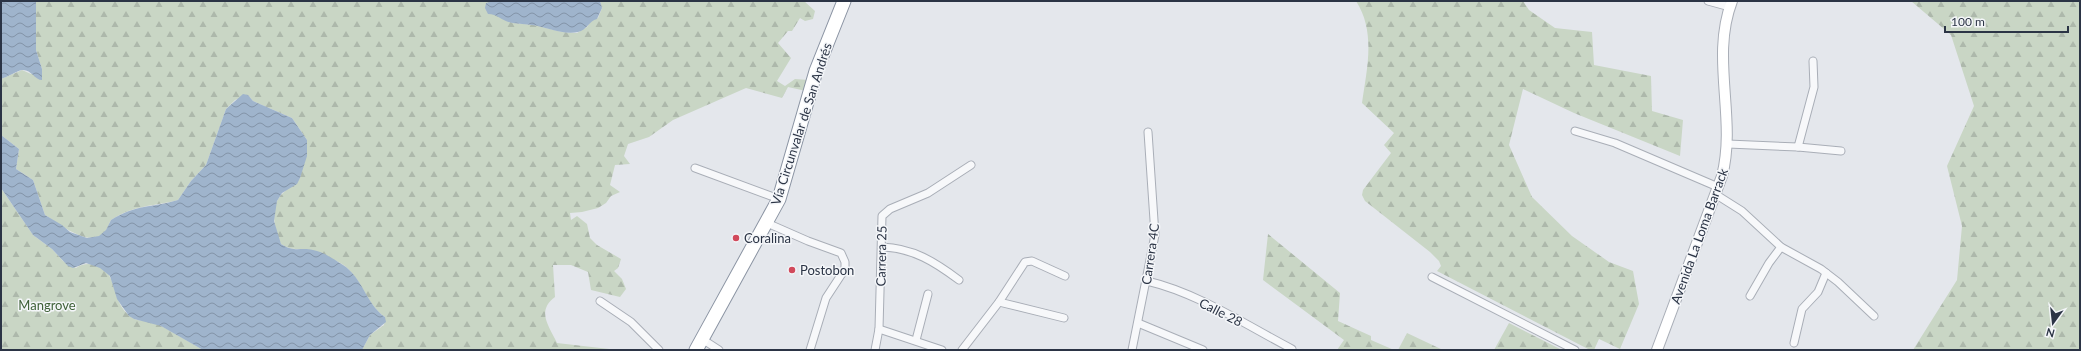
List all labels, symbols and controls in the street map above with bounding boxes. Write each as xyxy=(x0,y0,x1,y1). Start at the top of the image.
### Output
scale bar xyxy=(1945,8,2068,34)
text: 100 m xyxy=(1951,14,1985,29)
street label: Vía Circunvalar de San Andrés xyxy=(767,40,835,207)
street label: Avenida La Loma Barrack xyxy=(1667,166,1731,306)
street label: Carrera 4C xyxy=(1138,222,1162,286)
street label: Carrera 25 xyxy=(872,226,890,286)
place label: Coralina xyxy=(744,230,791,246)
marker: Coralina xyxy=(731,233,741,243)
place label: Postobon xyxy=(800,262,854,278)
marker: Postobon xyxy=(787,265,797,275)
street label: Calle 28 xyxy=(1197,294,1245,330)
park label: Mangrove xyxy=(18,297,76,313)
north arrow xyxy=(2033,303,2073,343)
text: N xyxy=(2045,326,2056,341)

